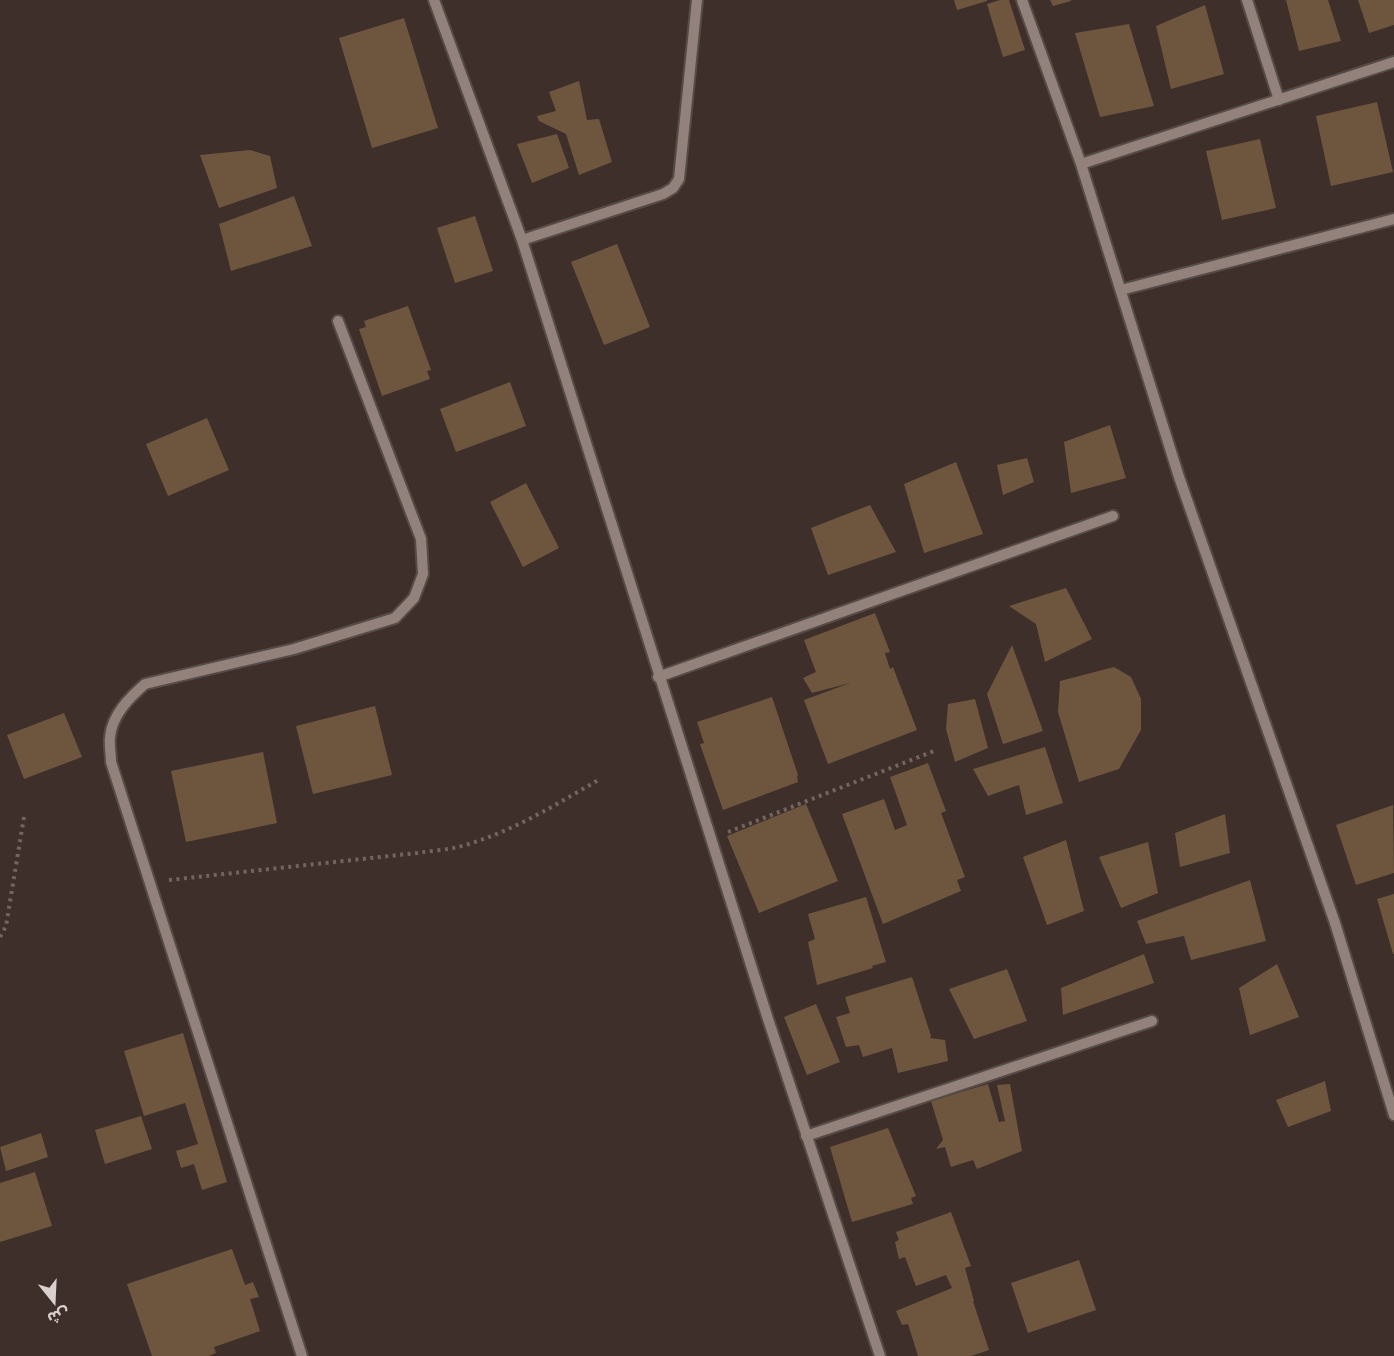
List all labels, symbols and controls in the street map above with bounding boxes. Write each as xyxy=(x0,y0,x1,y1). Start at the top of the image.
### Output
north arrow xyxy=(24,1272,84,1332)
text: ش xyxy=(45,1303,72,1329)

